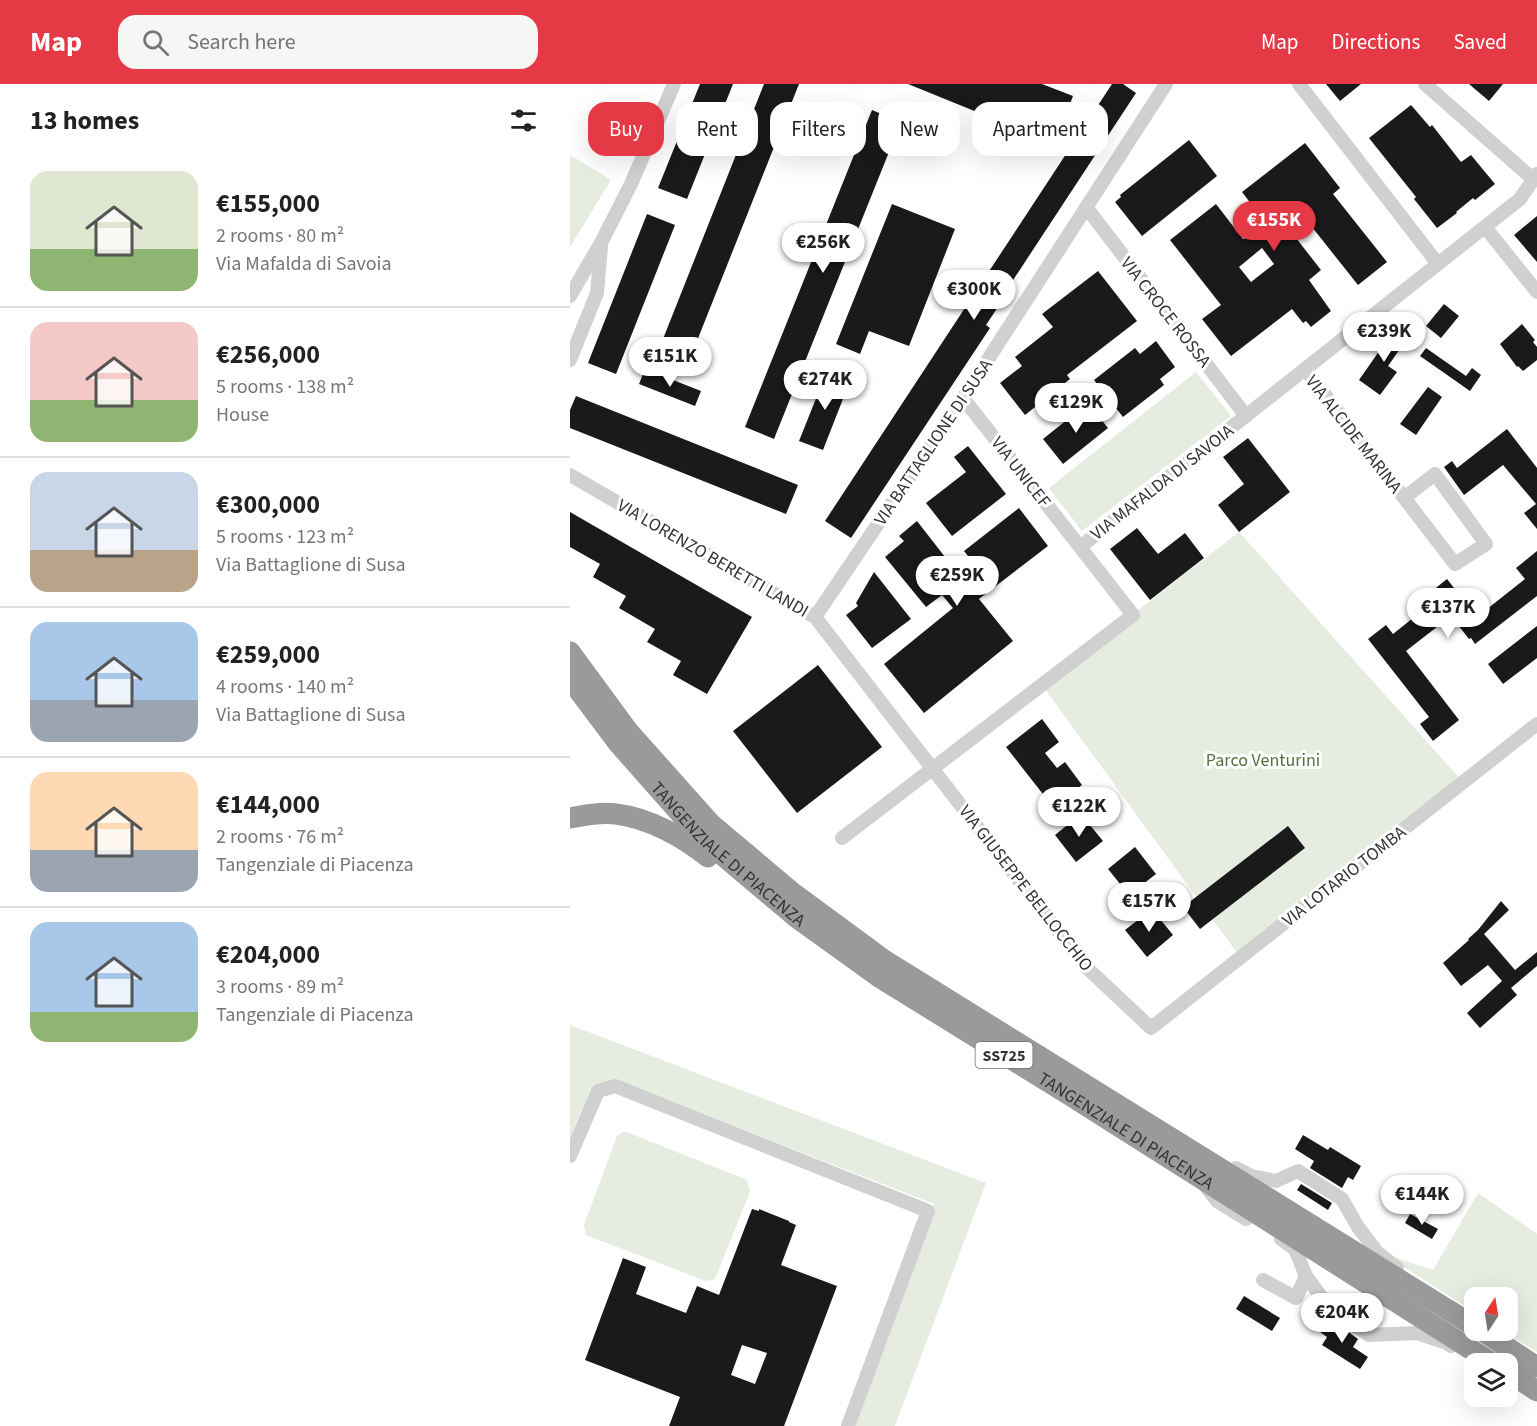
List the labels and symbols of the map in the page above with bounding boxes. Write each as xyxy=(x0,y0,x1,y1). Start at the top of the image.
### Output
pin: €155K xyxy=(1232,201,1316,252)
pin: €256K xyxy=(781,223,865,274)
street label: VIA CROCE ROSSA xyxy=(1114,252,1217,373)
pin: €300K xyxy=(932,270,1016,321)
pin: €239K xyxy=(1342,312,1426,363)
pin: €151K xyxy=(628,337,712,388)
street label: VIA BATTAGLIONE DI SUSA xyxy=(868,354,999,531)
pin: €274K xyxy=(783,360,867,411)
street label: VIA ALCIDE MARINA xyxy=(1299,370,1408,499)
pin: €129K xyxy=(1034,383,1118,434)
street label: VIA MAFALDA DI SAVOIA xyxy=(1086,418,1239,546)
street label: VIA UNICEF xyxy=(985,432,1056,513)
street label: VIA LORENZO BERETTI LANDI xyxy=(612,493,813,624)
pin: €259K xyxy=(915,556,999,607)
pin: €137K xyxy=(1406,588,1490,639)
park label: Parco Venturini xyxy=(1206,748,1320,773)
street label: TANGENZIALE DI PIACENZA xyxy=(645,776,810,933)
pin: €122K xyxy=(1037,787,1121,838)
street label: VIA GIUSEPPE BELLOCCHIO xyxy=(953,800,1099,977)
street label: VIA LOTARIO TOMBA xyxy=(1277,820,1412,933)
pin: €157K xyxy=(1107,882,1191,933)
road number: SS725 xyxy=(976,1042,1032,1068)
street label: TANGENZIALE DI PIACENZA xyxy=(1033,1066,1219,1196)
pin: €144K xyxy=(1380,1175,1464,1226)
north arrow xyxy=(1464,1287,1518,1341)
pin: €204K xyxy=(1300,1293,1384,1344)

